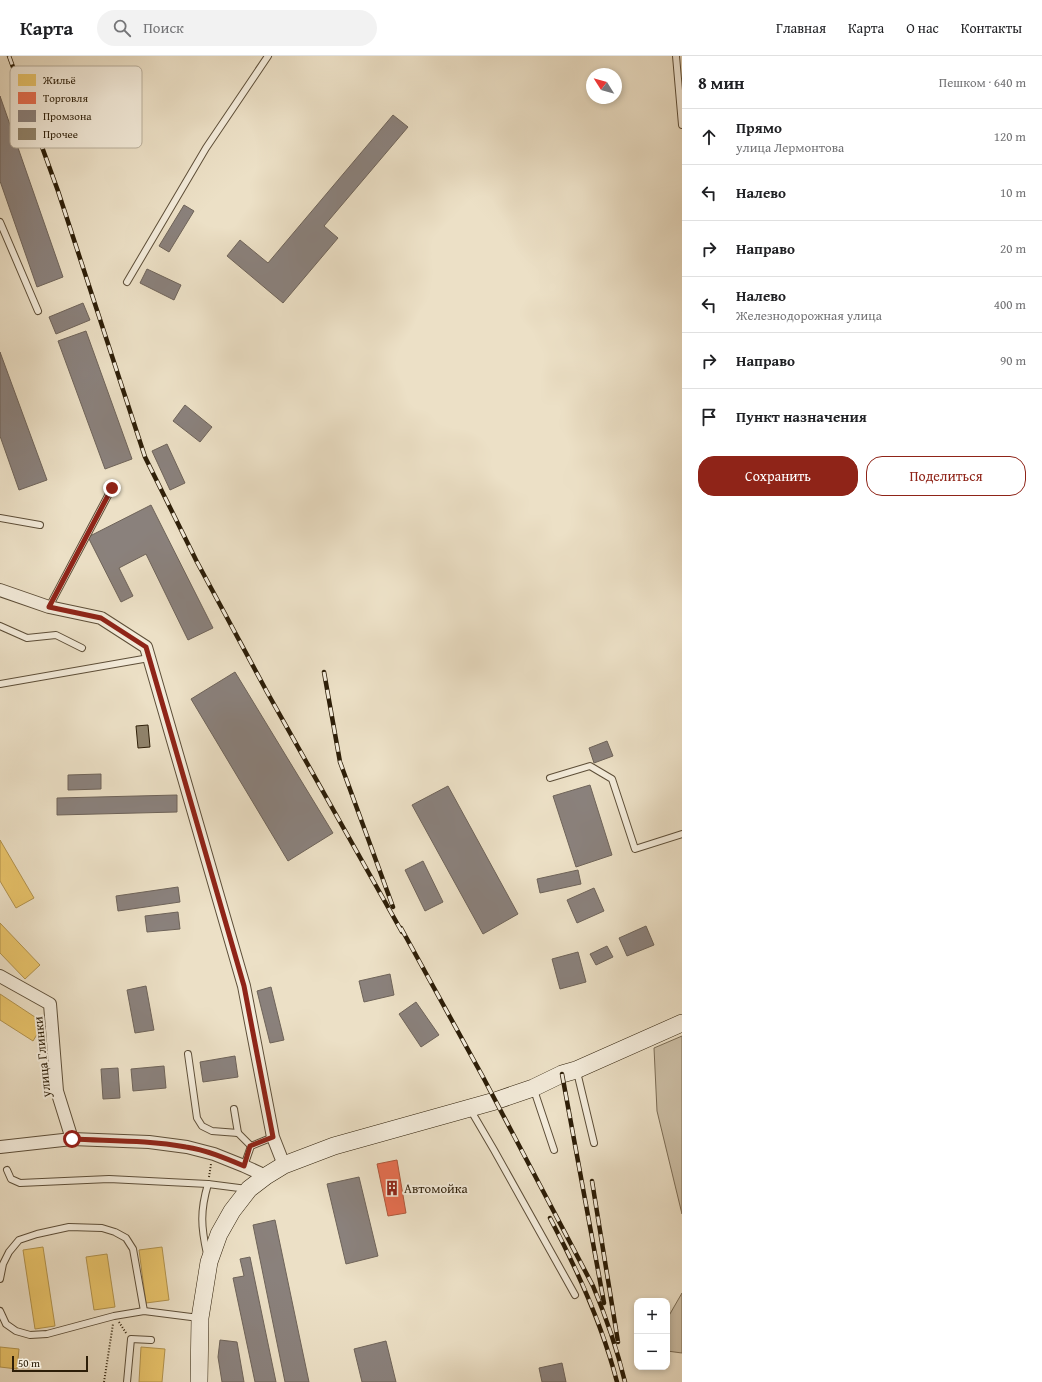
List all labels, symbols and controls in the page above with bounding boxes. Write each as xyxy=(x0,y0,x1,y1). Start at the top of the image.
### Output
search box xyxy=(97,10,377,46)
text: Карта xyxy=(20,14,73,42)
icon: search xyxy=(111,17,133,39)
text: Поиск xyxy=(143,17,184,38)
text: Главная xyxy=(776,18,826,38)
text: Карта xyxy=(848,18,884,38)
text: О нас xyxy=(906,18,939,38)
text: Контакты xyxy=(961,18,1022,38)
legend xyxy=(10,66,142,148)
north arrow xyxy=(586,68,622,104)
text: 8 мин xyxy=(698,70,744,95)
text: Жильё xyxy=(42,72,76,88)
text: Пешком · 640 m xyxy=(939,73,1026,92)
text: Торговля xyxy=(43,90,88,106)
text: Промзона xyxy=(43,108,92,124)
text: Прямо xyxy=(736,117,782,138)
text: Прочее xyxy=(43,126,78,142)
icon: ahead xyxy=(698,126,720,148)
text: 120 m xyxy=(994,127,1026,146)
text: улица Лермонтова xyxy=(736,138,844,157)
icon: left xyxy=(698,182,720,204)
text: Налево xyxy=(736,182,786,203)
text: 10 m xyxy=(1000,183,1026,202)
icon: right xyxy=(698,238,720,260)
text: Направо xyxy=(736,238,795,259)
text: 20 m xyxy=(1000,239,1026,258)
text: Налево xyxy=(736,285,786,306)
icon: left xyxy=(698,294,720,316)
text: 400 m xyxy=(994,295,1026,314)
text: Железнодорожная улица xyxy=(736,306,882,325)
icon: right xyxy=(698,350,720,372)
text: Направо xyxy=(736,350,795,371)
text: 90 m xyxy=(1000,351,1026,370)
icon: arrive xyxy=(698,406,720,428)
text: Пункт назначения xyxy=(736,406,867,427)
button: Сохранить xyxy=(698,456,858,496)
button: Поделиться xyxy=(866,456,1026,496)
route end xyxy=(103,479,121,497)
street label: улица Глинки xyxy=(28,1015,56,1099)
route start xyxy=(63,1130,81,1148)
building icon: Автомойка xyxy=(383,1179,401,1197)
place label: Автомойка xyxy=(404,1179,469,1198)
map controls xyxy=(634,1298,670,1370)
button: + xyxy=(634,1298,670,1334)
button: − xyxy=(634,1334,670,1370)
scale bar xyxy=(12,1354,88,1373)
text: 50 m xyxy=(18,1355,40,1371)

